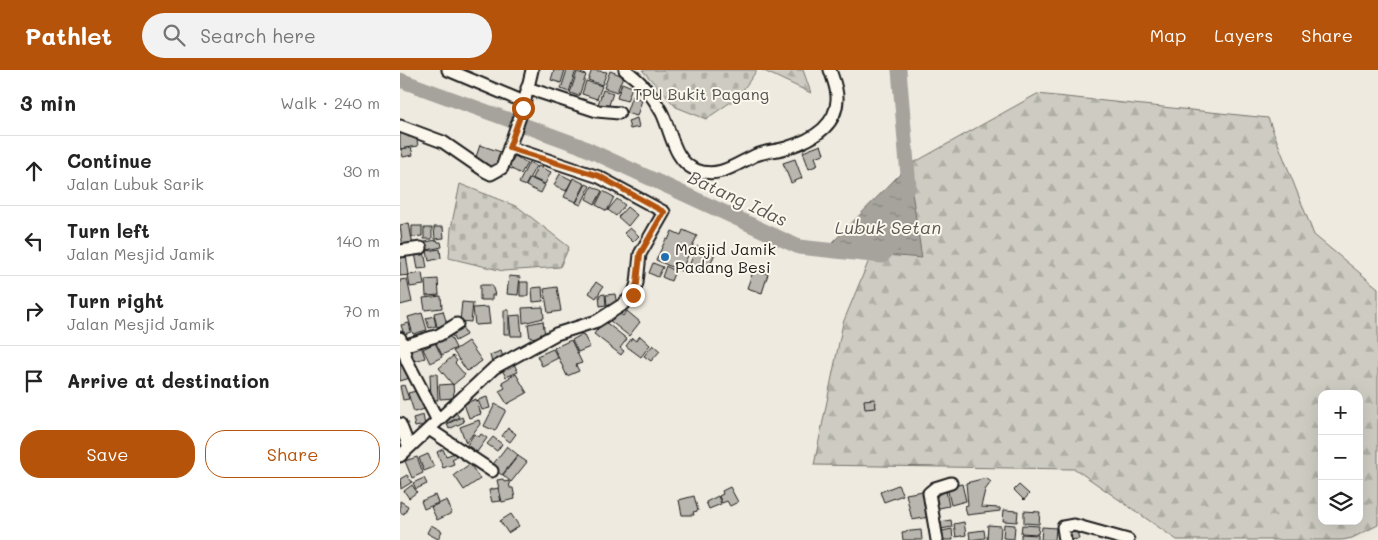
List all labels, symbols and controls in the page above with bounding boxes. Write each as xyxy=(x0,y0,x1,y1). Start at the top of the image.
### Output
search box xyxy=(142,13,492,58)
text: Pathlet xyxy=(25,20,112,51)
icon: search xyxy=(160,21,188,49)
text: Search here xyxy=(200,23,316,48)
text: Map xyxy=(1150,23,1186,47)
text: Layers xyxy=(1214,23,1273,47)
text: Share xyxy=(1301,23,1353,47)
park label: TPU Bukit Pagang xyxy=(633,83,769,104)
text: 3 min xyxy=(20,89,76,116)
text: Walk · 240 m xyxy=(280,92,380,113)
route start xyxy=(512,97,535,120)
text: Continue xyxy=(67,148,152,173)
icon: ahead xyxy=(20,157,48,185)
text: 30 m xyxy=(343,160,380,181)
water label: Batang Idas xyxy=(684,165,792,231)
text: Jalan Lubuk Sarik xyxy=(67,173,204,194)
water label: Lubuk Setan xyxy=(835,215,941,239)
text: Turn left xyxy=(67,218,150,243)
icon: left xyxy=(20,227,48,255)
text: 140 m xyxy=(336,230,380,251)
place label: Masjid Jamik Padang Besi xyxy=(675,238,776,277)
text: Jalan Mesjid Jamik xyxy=(67,243,215,264)
marker: Masjid Jamik Padang Besi xyxy=(659,251,671,263)
route end xyxy=(622,284,645,307)
text: Turn right xyxy=(67,288,164,313)
icon: right xyxy=(20,297,48,325)
text: 70 m xyxy=(343,300,380,321)
text: Jalan Mesjid Jamik xyxy=(67,313,215,334)
icon: arrive xyxy=(20,367,48,395)
text: Arrive at destination xyxy=(67,368,270,393)
map controls xyxy=(1318,390,1363,525)
button: + xyxy=(1318,390,1363,435)
button: Save xyxy=(20,430,195,478)
button: Share xyxy=(205,430,380,478)
button: − xyxy=(1318,435,1363,480)
button: layers xyxy=(1318,480,1363,525)

